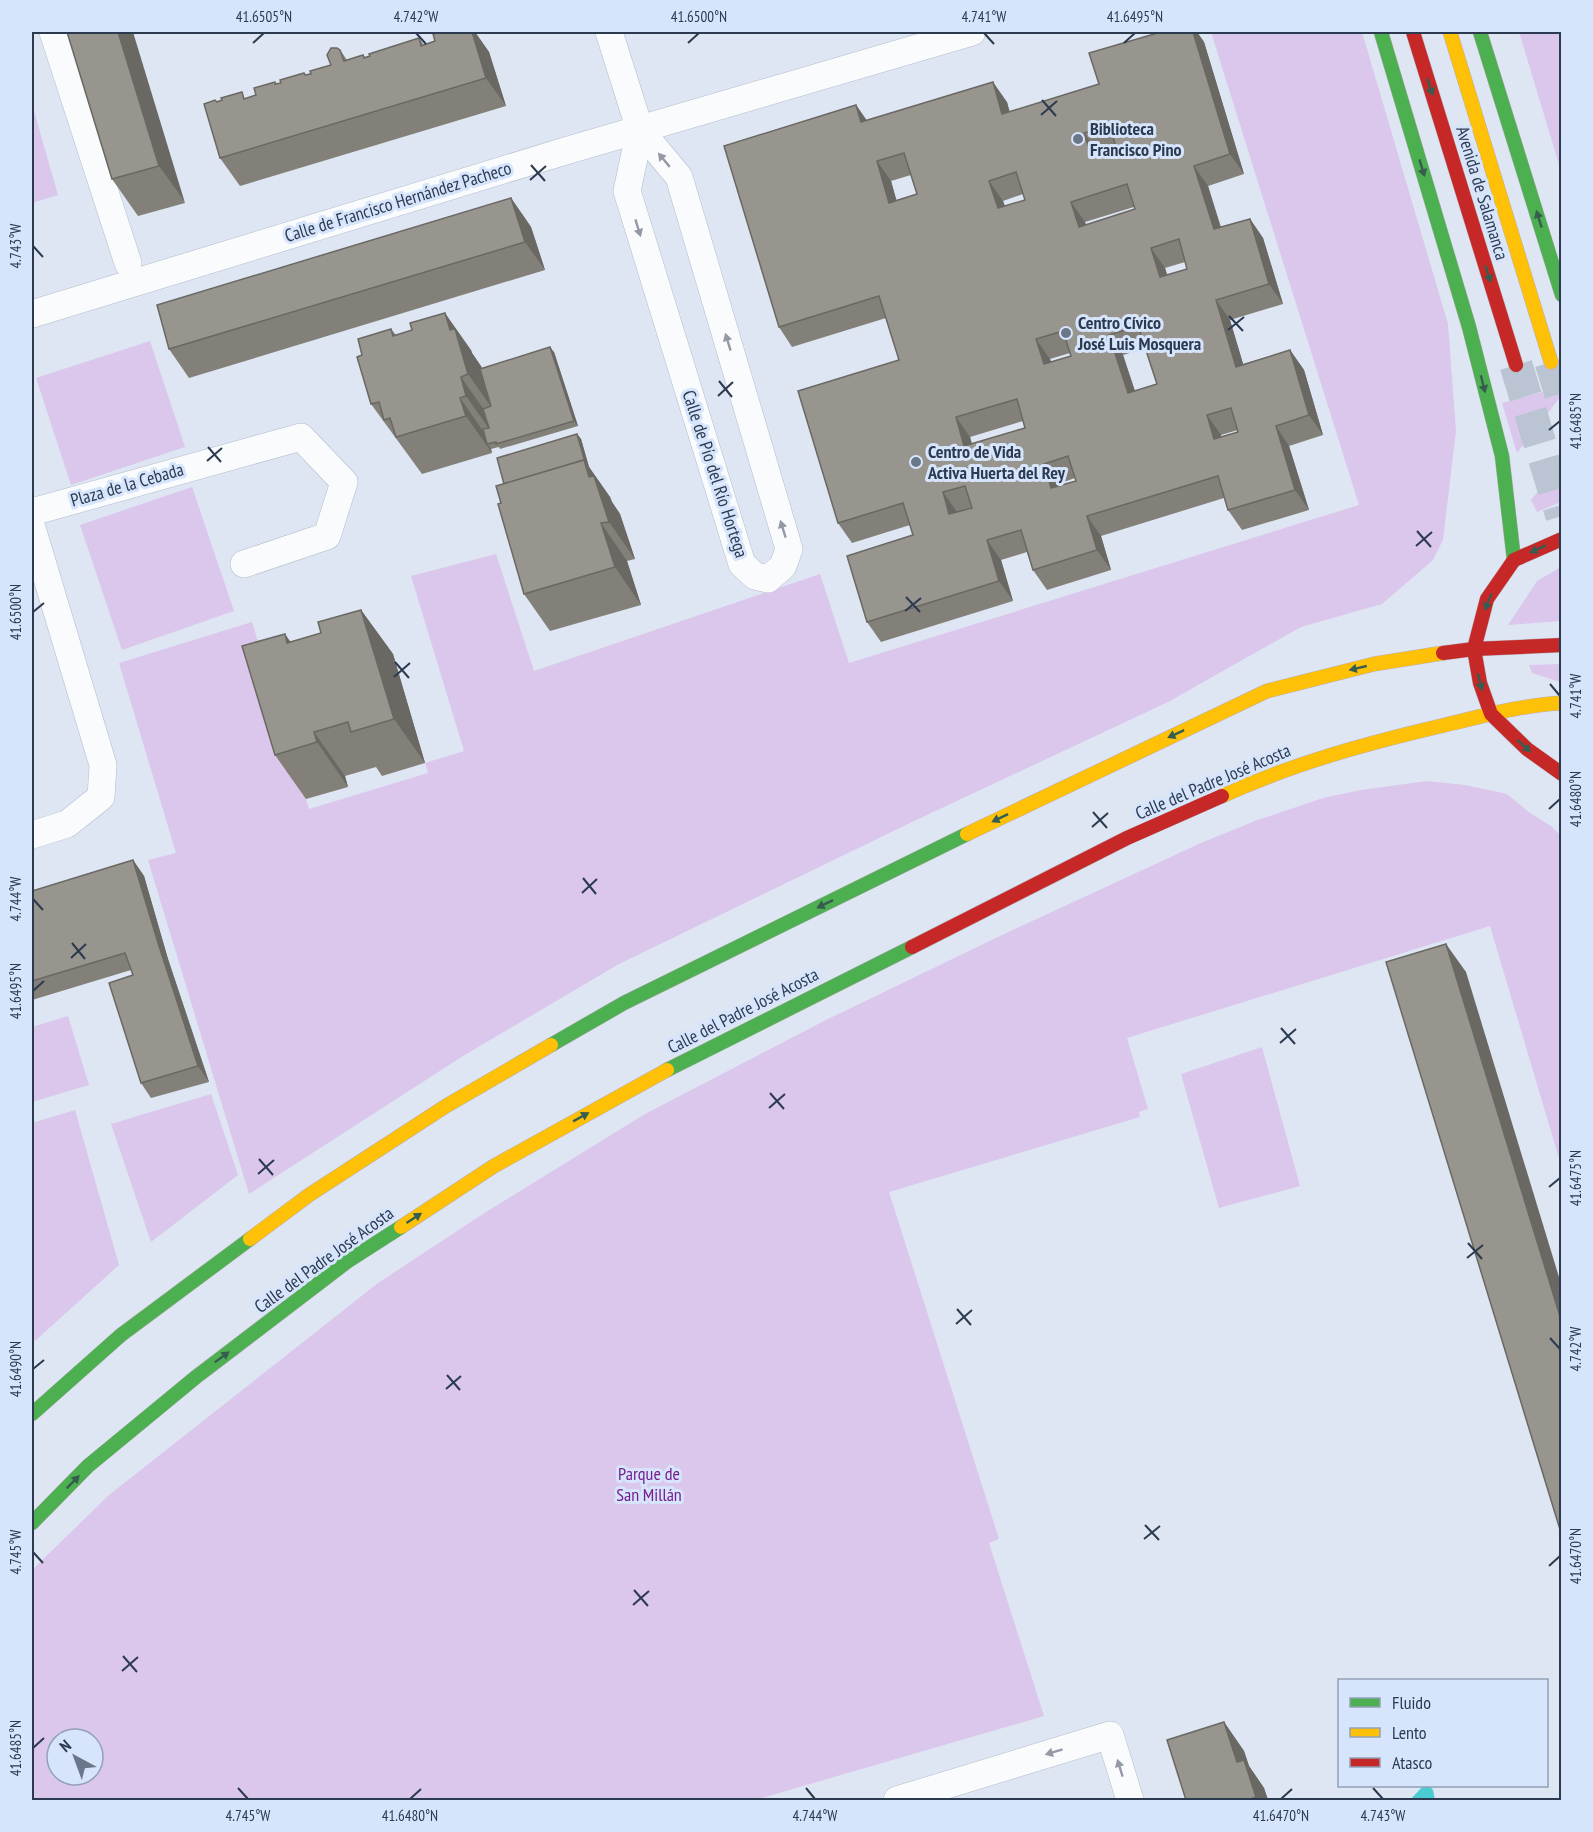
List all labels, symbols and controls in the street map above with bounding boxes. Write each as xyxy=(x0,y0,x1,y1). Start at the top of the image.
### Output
text: 41.6505°N xyxy=(236,7,292,26)
text: 4.742°W xyxy=(394,7,438,26)
text: 41.6500°N xyxy=(671,7,727,26)
text: 4.741°W xyxy=(962,7,1006,26)
text: 41.6495°N xyxy=(1107,7,1163,26)
one-way arrow xyxy=(1426,78,1435,96)
place label: Biblioteca Francisco Pino xyxy=(1090,117,1181,161)
street label: Avenida de Salamanca xyxy=(1451,123,1514,263)
marker: Biblioteca Francisco Pino xyxy=(1071,132,1085,146)
one-way arrow xyxy=(658,152,671,168)
street label: Calle de Francisco Hernández Pacheco xyxy=(282,156,514,247)
one-way arrow xyxy=(1418,159,1427,177)
one-way arrow xyxy=(1533,210,1543,228)
one-way arrow xyxy=(634,219,643,237)
text: 4.743°W xyxy=(6,224,25,268)
one-way arrow xyxy=(1484,265,1493,283)
place label: Centro Cívico José Luis Mosquera xyxy=(1077,311,1201,355)
marker: Centro Cívico José Luis Mosquera xyxy=(1059,326,1073,340)
one-way arrow xyxy=(723,333,732,351)
one-way arrow xyxy=(1479,374,1489,393)
street label: Calle de Pío del Río Hortega xyxy=(678,387,753,560)
text: 41.6485°N xyxy=(1566,393,1585,449)
place label: Centro de Vida Activa Huerta del Rey xyxy=(927,440,1066,484)
marker: Centro de Vida Activa Huerta del Rey xyxy=(909,455,923,469)
street label: Plaza de la Cebada xyxy=(68,457,186,512)
one-way arrow xyxy=(778,520,787,538)
one-way arrow xyxy=(1528,544,1546,554)
text: 41.6500°N xyxy=(6,584,25,640)
one-way arrow xyxy=(1483,593,1493,611)
one-way arrow xyxy=(1348,664,1367,673)
one-way arrow xyxy=(1476,673,1486,691)
text: 4.741°W xyxy=(1566,674,1585,718)
one-way arrow xyxy=(1166,729,1184,739)
street label: Calle del Padre José Acosta xyxy=(1132,738,1294,825)
one-way arrow xyxy=(1516,739,1531,752)
text: 41.6480°N xyxy=(1566,771,1585,827)
one-way arrow xyxy=(991,813,1008,822)
text: 4.744°W xyxy=(6,877,25,921)
one-way arrow xyxy=(816,899,833,909)
text: 41.6495°N xyxy=(6,963,25,1019)
street label: Calle del Padre José Acosta xyxy=(663,963,822,1059)
one-way arrow xyxy=(573,1112,590,1122)
text: 41.6475°N xyxy=(1566,1150,1585,1206)
street label: Calle del Padre José Acosta xyxy=(250,1201,398,1318)
one-way arrow xyxy=(406,1213,422,1224)
text: 4.742°W xyxy=(1566,1327,1585,1371)
text: 41.6490°N xyxy=(6,1341,25,1397)
one-way arrow xyxy=(215,1351,230,1363)
park label: Parque de San Millán xyxy=(616,1462,682,1506)
one-way arrow xyxy=(65,1475,79,1489)
text: 41.6470°N xyxy=(1566,1528,1585,1584)
text: 4.745°W xyxy=(6,1530,25,1574)
legend xyxy=(1338,1679,1548,1787)
text: Fluido xyxy=(1392,1691,1431,1714)
text: 41.6485°N xyxy=(6,1720,25,1776)
text: Lento xyxy=(1392,1721,1427,1744)
north arrow xyxy=(45,1727,105,1787)
text: N xyxy=(55,1735,75,1756)
one-way arrow xyxy=(1045,1748,1063,1757)
text: Atasco xyxy=(1392,1751,1433,1774)
one-way arrow xyxy=(1115,1759,1124,1777)
text: 4.745°W xyxy=(226,1806,270,1825)
text: 41.6480°N xyxy=(382,1806,438,1825)
text: 4.744°W xyxy=(793,1806,837,1825)
text: 41.6470°N xyxy=(1253,1806,1309,1825)
text: 4.743°W xyxy=(1361,1806,1405,1825)

